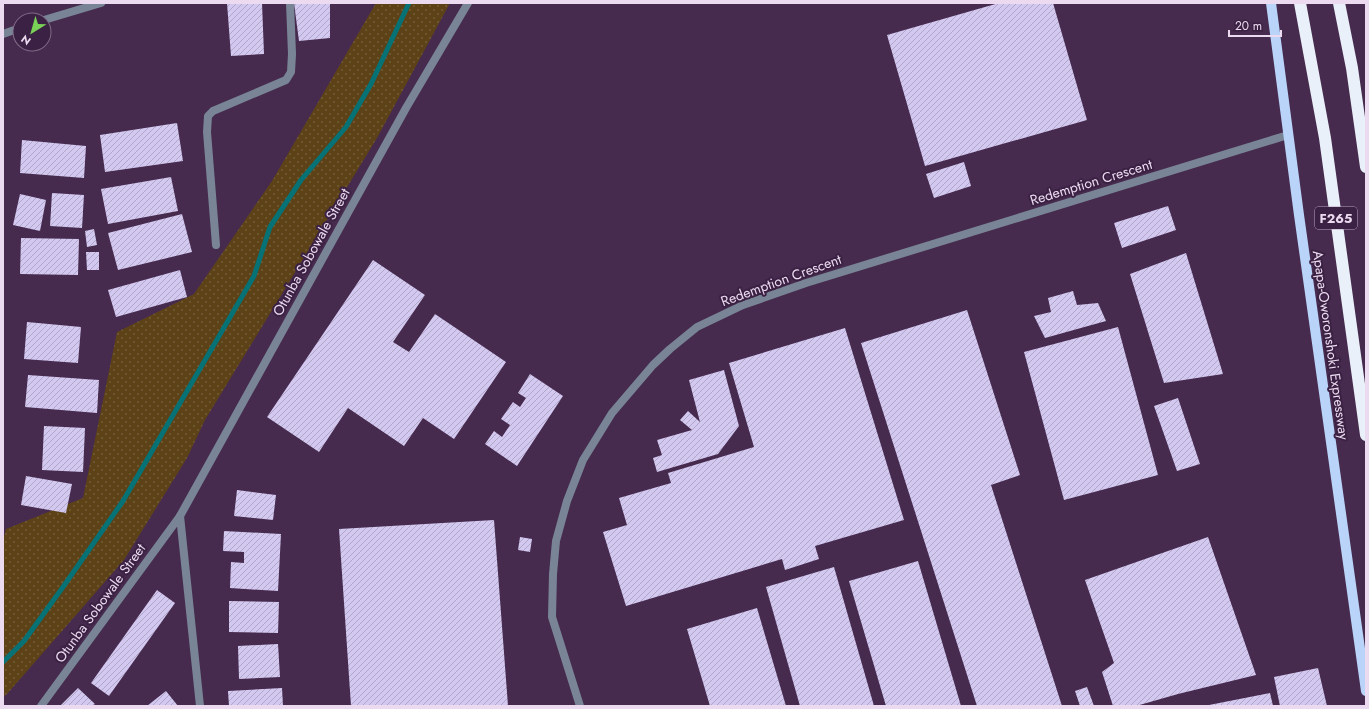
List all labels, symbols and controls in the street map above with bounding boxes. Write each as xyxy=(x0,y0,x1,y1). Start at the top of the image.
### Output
north arrow xyxy=(12,12,52,52)
scale bar xyxy=(1229,12,1281,38)
text: 20 m xyxy=(1235,17,1262,35)
text: N xyxy=(18,31,34,49)
street label: Redemption Crescent xyxy=(1027,154,1155,210)
street label: Otunba Sobowale Street xyxy=(268,184,355,319)
road number: F265 xyxy=(1315,207,1357,229)
street label: Redemption Crescent xyxy=(718,249,845,311)
street label: Apapa-Oworonshoki Expressway xyxy=(1308,249,1354,442)
street label: Otunba Sobowale Street xyxy=(50,539,151,667)

